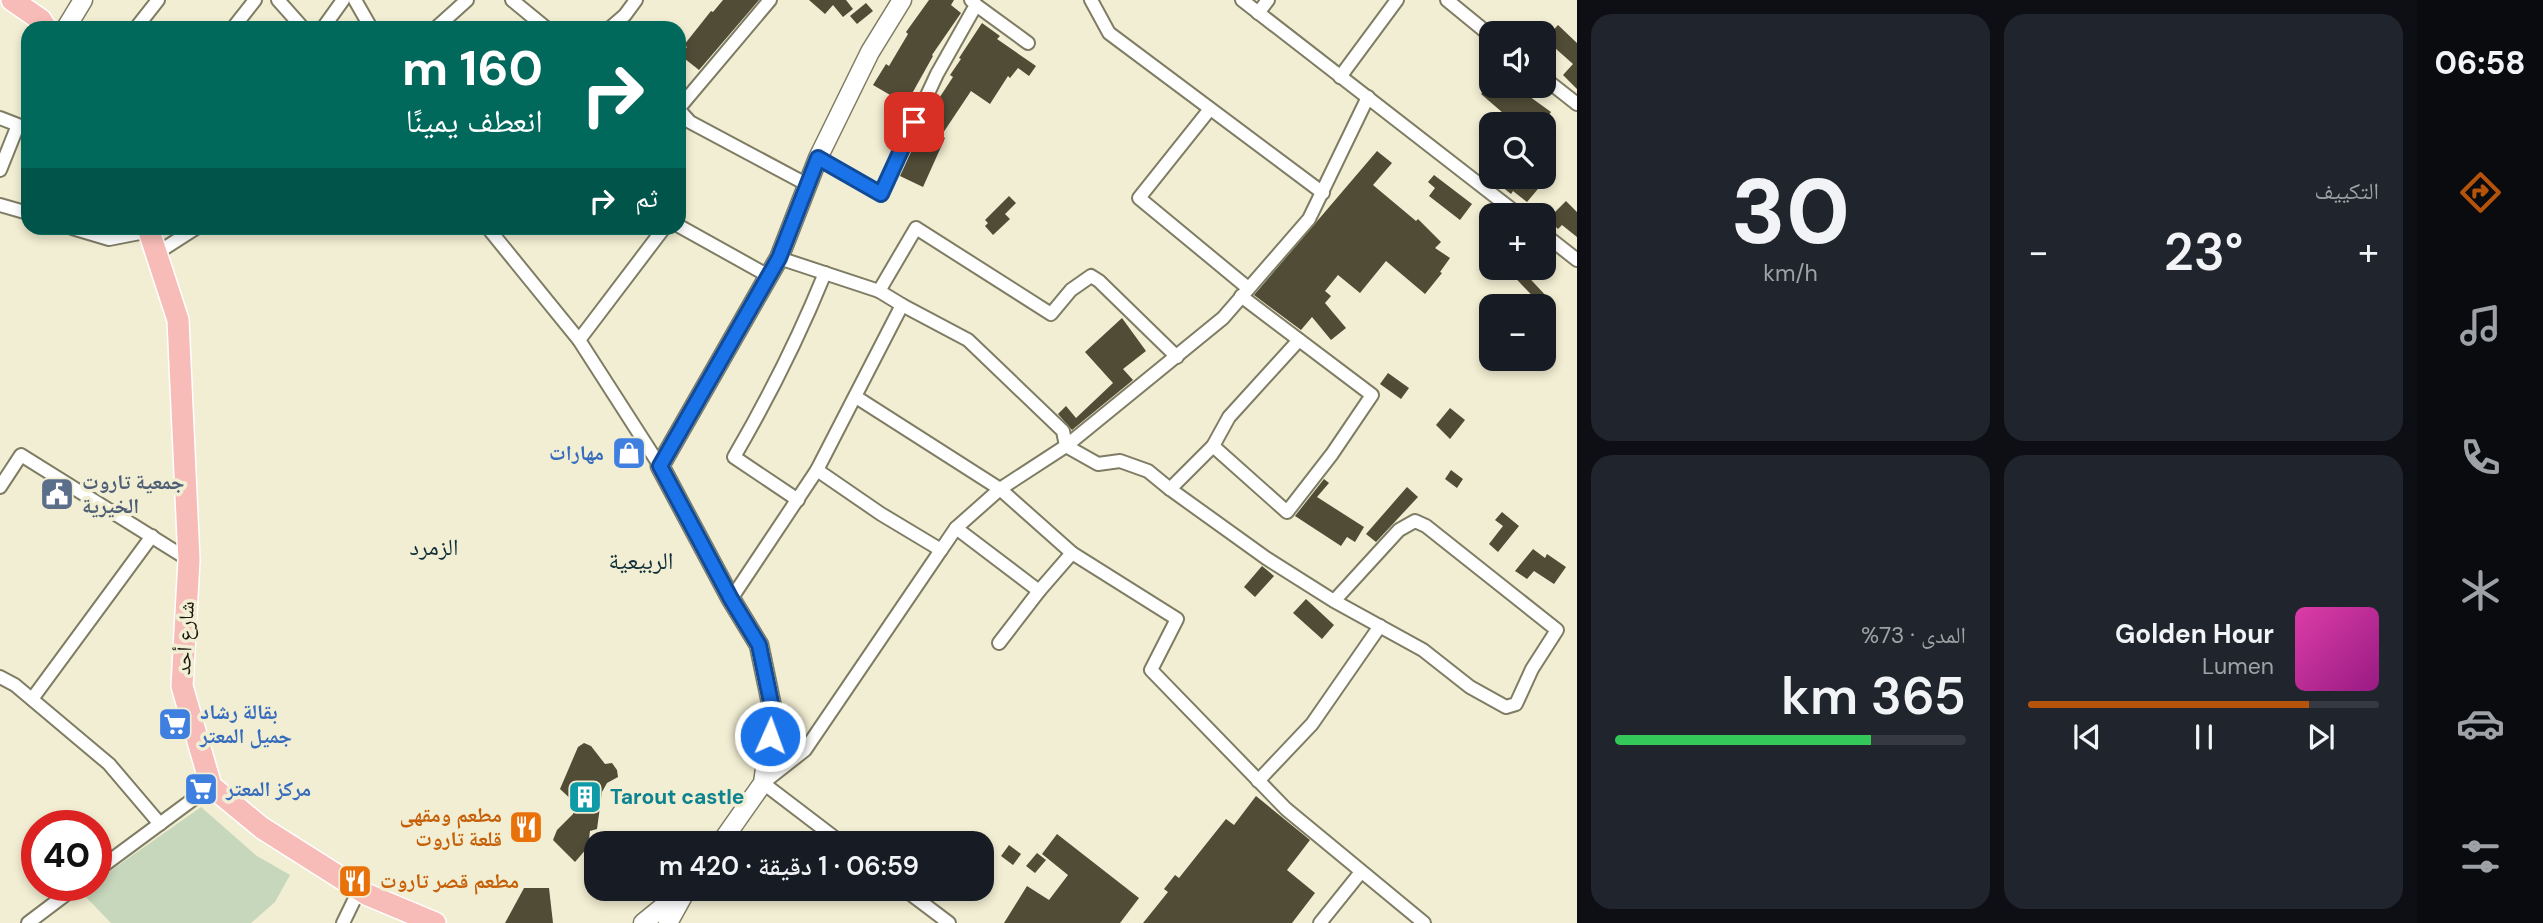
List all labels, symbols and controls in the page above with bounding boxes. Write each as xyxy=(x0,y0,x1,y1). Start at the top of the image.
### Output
map controls xyxy=(1479,21,1556,371)
button: sound xyxy=(1479,21,1556,98)
text: 160 m xyxy=(402,36,543,100)
text: 06:58 xyxy=(2434,42,2526,84)
icon: right xyxy=(567,49,658,140)
pin xyxy=(884,92,944,152)
text: انعطف يمينًا xyxy=(405,100,543,142)
icon: arrive xyxy=(895,103,933,141)
button: search xyxy=(1479,112,1556,189)
text: 30 xyxy=(1731,153,1850,271)
icon: directions xyxy=(2456,168,2505,217)
text: التكييف xyxy=(2314,176,2379,206)
text: ثم xyxy=(635,181,658,215)
icon: right xyxy=(583,182,621,220)
button: + xyxy=(1479,203,1556,280)
text: 23° xyxy=(2164,218,2243,286)
text: − xyxy=(2028,227,2049,277)
text: + xyxy=(2358,227,2379,277)
text: km/h xyxy=(1763,258,1818,288)
button: − xyxy=(1479,294,1556,371)
icon: music xyxy=(2456,301,2505,350)
icon: phone xyxy=(2456,433,2505,482)
shop icon: مهارات xyxy=(610,434,648,472)
place label: مهارات xyxy=(549,439,604,467)
place label: جمعية تاروت الخيرية xyxy=(82,468,185,520)
public building icon: جمعية تاروت الخيرية xyxy=(38,475,76,513)
district label: الزمرد xyxy=(410,532,458,562)
district label: الربيعية xyxy=(608,545,674,576)
icon: climate xyxy=(2456,566,2505,615)
street label: شارع أحد xyxy=(169,600,201,676)
text: Golden Hour xyxy=(2115,617,2274,651)
text: المدى · 73% xyxy=(1861,620,1966,650)
text: Lumen xyxy=(2202,651,2274,681)
text: 365 km xyxy=(1781,662,1966,730)
place label: بقالة رشاد جميل المعتر xyxy=(199,698,292,750)
position arrow xyxy=(733,699,807,773)
icon: car xyxy=(2456,699,2505,748)
supermarket icon: بقالة رشاد جميل المعتر xyxy=(156,705,194,743)
icon: previous xyxy=(2068,718,2106,756)
icon: pause xyxy=(2185,718,2223,756)
icon: next xyxy=(2302,718,2340,756)
supermarket icon: مركز المعتر xyxy=(182,770,220,808)
place label: مركز المعتر xyxy=(225,775,311,803)
building icon: Tarout castle xyxy=(566,778,604,816)
place label: Tarout castle xyxy=(610,783,744,811)
place label: مطعم ومقهى قلعة تاروت xyxy=(399,801,502,853)
restaurant icon: مطعم ومقهى قلعة تاروت xyxy=(507,808,545,846)
speed limit sign: 40 xyxy=(21,810,112,901)
icon: filters xyxy=(2456,832,2505,881)
text: 06:59 · 1 دقيقة · 420 m xyxy=(659,849,919,883)
restaurant icon: مطعم قصر تاروت xyxy=(336,862,374,900)
place label: مطعم قصر تاروت xyxy=(380,867,519,895)

